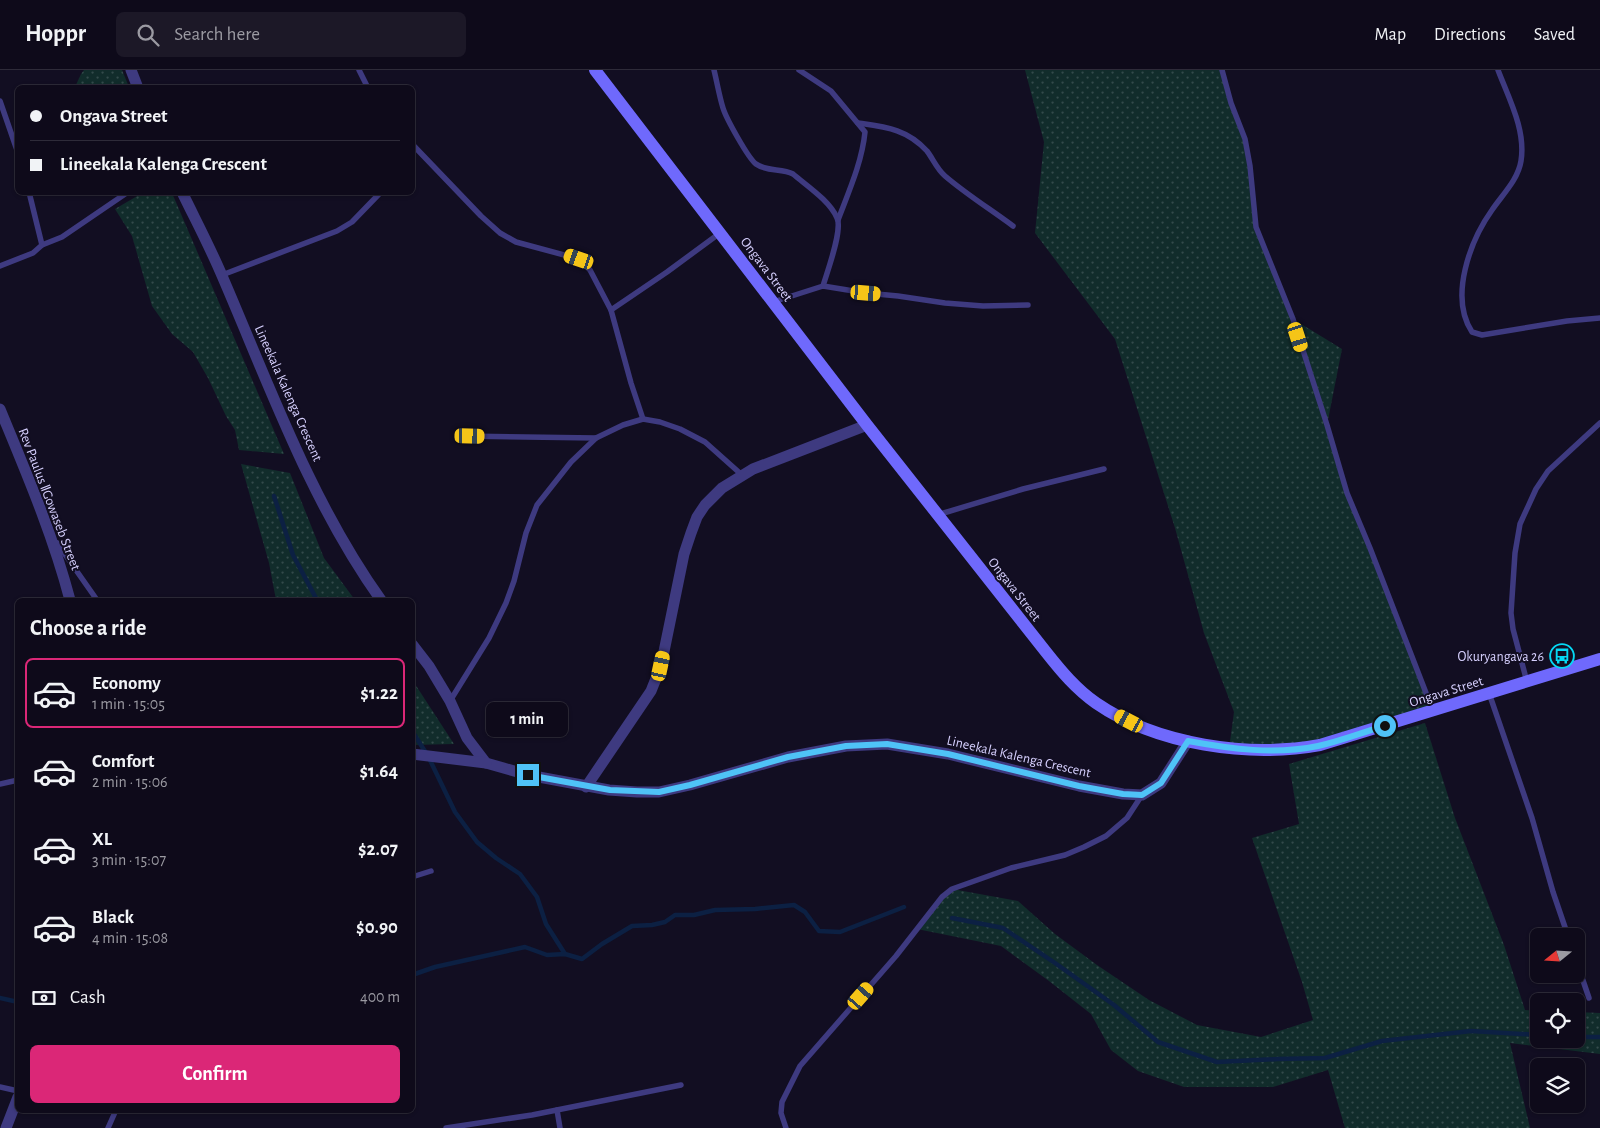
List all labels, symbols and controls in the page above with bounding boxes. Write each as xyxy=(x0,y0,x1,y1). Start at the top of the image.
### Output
search box xyxy=(116,12,466,57)
icon: search xyxy=(134,21,162,49)
text: Hoppr xyxy=(25,22,86,46)
text: Search here xyxy=(174,25,260,44)
text: Map xyxy=(1375,26,1406,44)
text: Directions xyxy=(1434,26,1506,44)
text: Saved xyxy=(1534,26,1575,44)
text: Ongava Street xyxy=(60,107,168,126)
text: Lineekala Kalenga Crescent xyxy=(60,155,267,174)
street label: Ongava Street xyxy=(738,235,795,305)
car xyxy=(562,247,595,271)
car xyxy=(850,284,881,302)
car xyxy=(1286,320,1309,354)
street label: Lineekala Kalenga Crescent xyxy=(252,323,325,464)
street label: Rev Paulus ǁGowaseb Street xyxy=(15,426,83,573)
car xyxy=(454,428,485,444)
street label: Ongava Street xyxy=(985,555,1044,624)
text: Choose a ride xyxy=(30,617,146,639)
bus stop icon: Okuryangava 26 xyxy=(1549,643,1575,669)
car xyxy=(650,650,671,682)
place label: Okuryangava 26 xyxy=(1457,650,1544,664)
icon: car xyxy=(32,671,77,716)
text: Economy xyxy=(92,674,161,693)
street label: Ongava Street xyxy=(1408,674,1485,710)
text: $1.22 xyxy=(360,684,398,703)
text: 1 min · 15:05 xyxy=(92,696,165,712)
callout: 1 min xyxy=(487,702,569,738)
car xyxy=(1112,707,1145,735)
text: 1 min xyxy=(510,711,544,727)
route start xyxy=(1374,715,1396,737)
street label: Lineekala Kalenga Crescent xyxy=(945,734,1093,780)
icon: car xyxy=(32,749,77,794)
text: Comfort xyxy=(92,752,154,771)
text: $1.64 xyxy=(360,762,398,781)
route end xyxy=(517,764,539,786)
text: 2 min · 15:06 xyxy=(92,774,168,790)
icon: car xyxy=(32,827,77,872)
text: XL xyxy=(92,830,112,849)
text: $2.07 xyxy=(358,840,398,859)
text: 3 min · 15:07 xyxy=(92,852,166,868)
icon: car xyxy=(32,905,77,950)
text: Black xyxy=(92,908,134,927)
text: $0.90 xyxy=(356,918,398,937)
north arrow xyxy=(1530,928,1585,982)
map controls xyxy=(1530,928,1585,1113)
text: 4 min · 15:08 xyxy=(92,930,168,946)
car xyxy=(845,980,876,1012)
icon: cash xyxy=(30,984,58,1012)
text: Cash xyxy=(70,988,106,1007)
text: 400 m xyxy=(360,989,400,1005)
button: locate xyxy=(1530,993,1585,1048)
button: Confirm xyxy=(30,1045,400,1103)
button: layers xyxy=(1530,1058,1585,1113)

